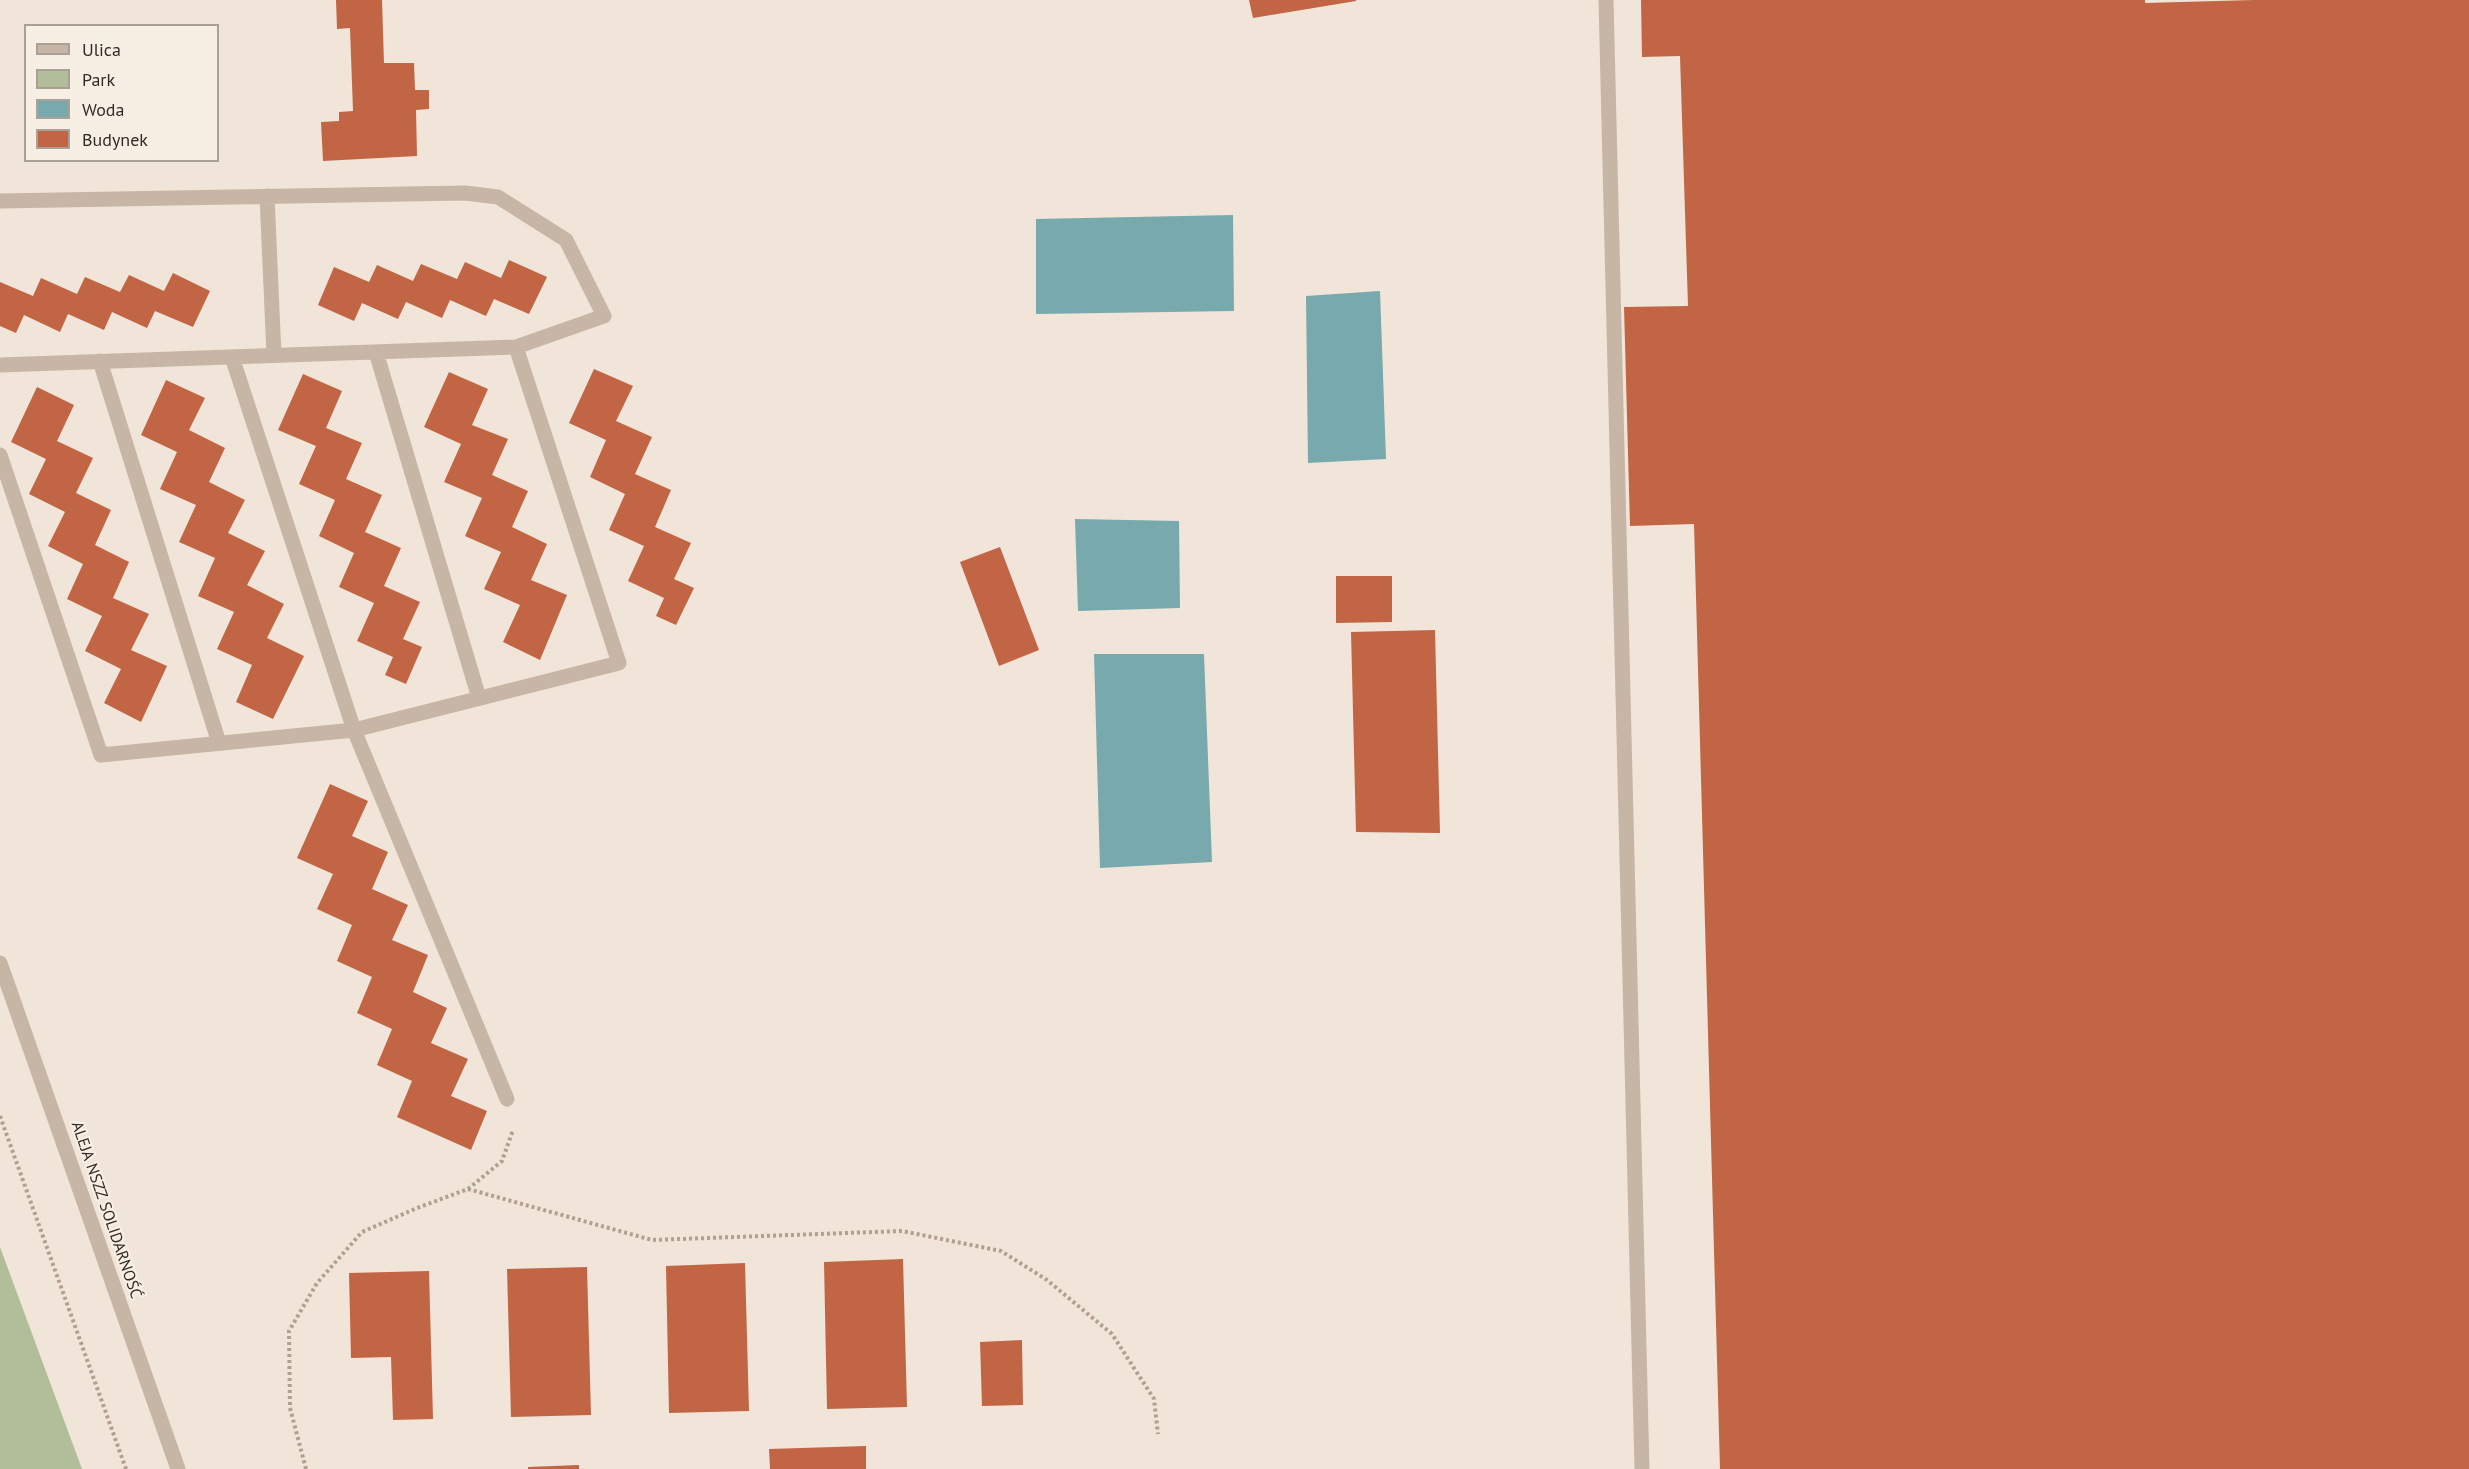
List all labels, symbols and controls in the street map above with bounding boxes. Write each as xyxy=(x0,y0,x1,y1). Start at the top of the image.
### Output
legend xyxy=(24,24,219,162)
text: Ulica xyxy=(82,38,121,61)
text: Park xyxy=(82,68,115,91)
text: Woda xyxy=(82,98,124,121)
text: Budynek xyxy=(82,128,148,151)
street label: ALEJA NSZZ SOLIDARNOŚĆ xyxy=(67,1119,145,1301)

